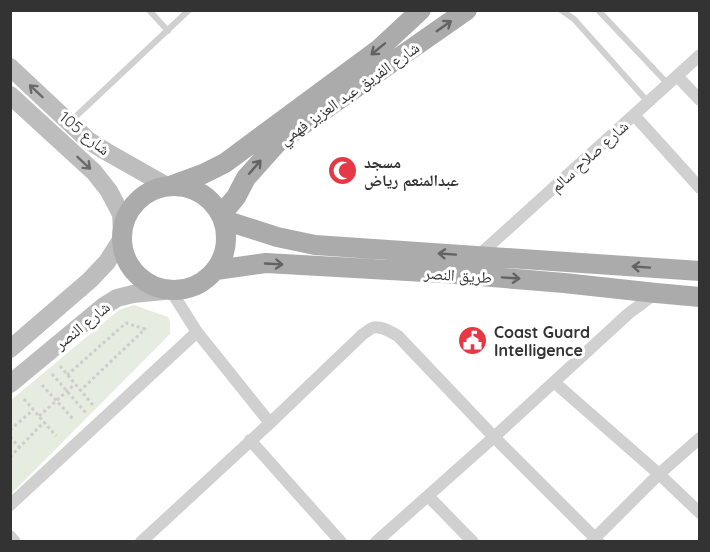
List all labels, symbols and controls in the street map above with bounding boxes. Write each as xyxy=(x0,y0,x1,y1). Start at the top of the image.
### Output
one-way arrow xyxy=(436,20,452,32)
street label: شارع الفريق عبد العزيز فهمي xyxy=(275,37,425,151)
one-way arrow xyxy=(370,43,386,56)
one-way arrow xyxy=(29,84,44,98)
street label: شارع 105 xyxy=(55,107,114,160)
street label: شارع صلاح سالم xyxy=(546,116,633,197)
place label: مسجد عبدالمنعم رياض xyxy=(364,152,459,192)
one-way arrow xyxy=(77,155,92,170)
mosque icon: مسجد عبدالمنعم رياض xyxy=(327,155,359,187)
one-way arrow xyxy=(247,160,261,176)
one-way arrow xyxy=(437,248,457,259)
one-way arrow xyxy=(264,259,283,270)
one-way arrow xyxy=(632,261,652,272)
street label: طريق النصر xyxy=(422,263,493,288)
one-way arrow xyxy=(500,273,520,284)
street label: شارع النصر xyxy=(49,297,114,355)
place label: Coast Guard Intelligence xyxy=(494,322,590,360)
public building icon: Coast Guard Intelligence xyxy=(457,325,489,357)

